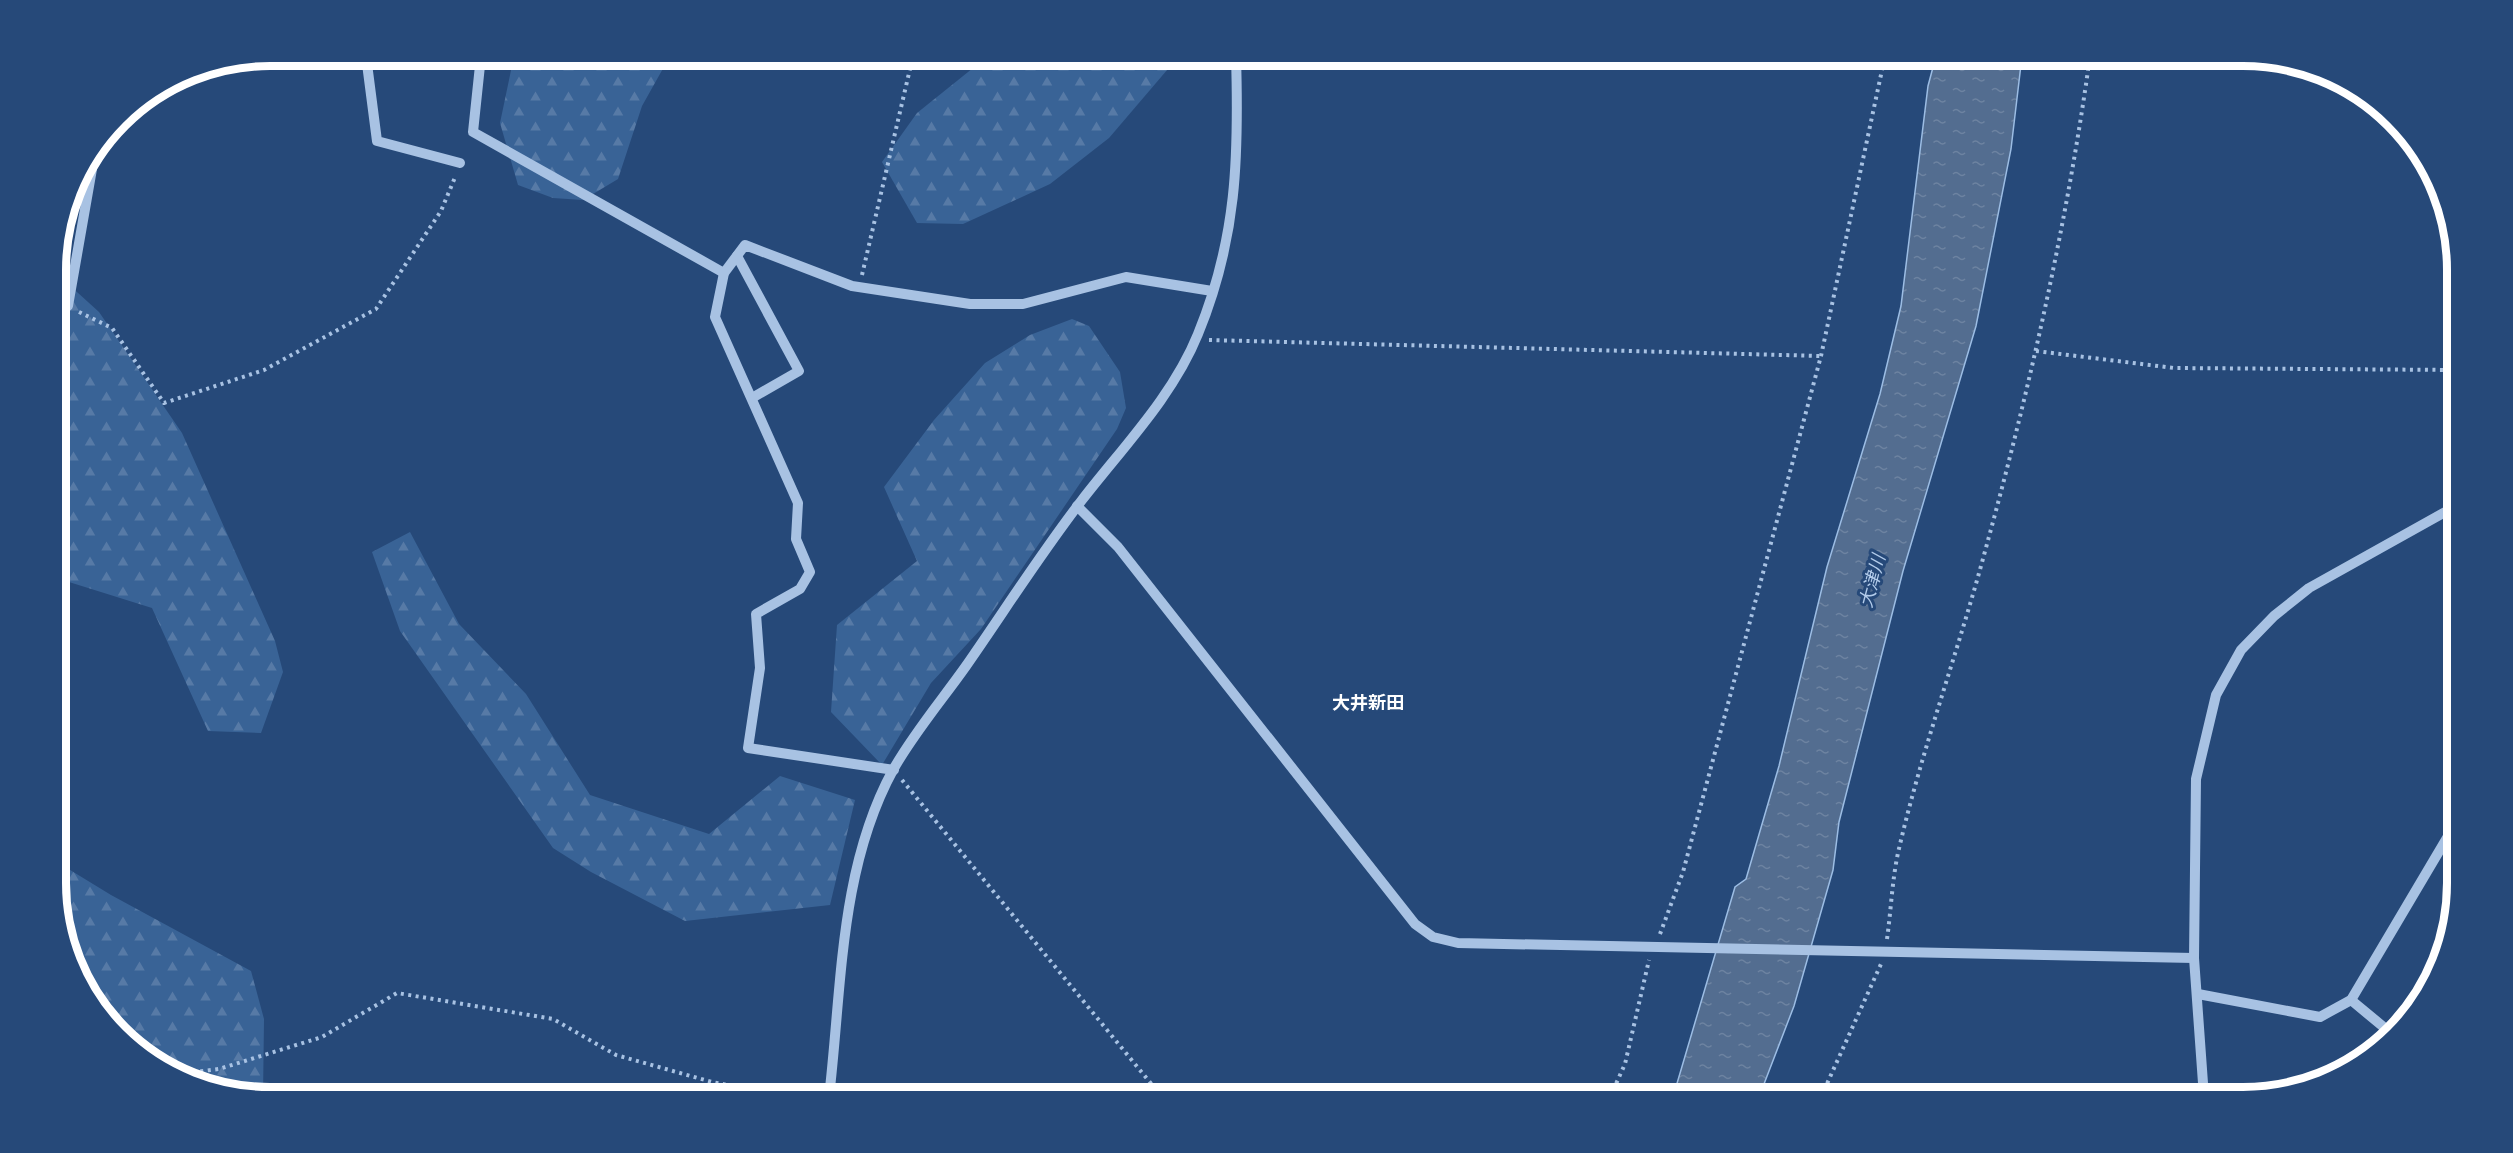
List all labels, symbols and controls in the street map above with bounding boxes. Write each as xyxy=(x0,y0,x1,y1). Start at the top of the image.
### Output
water label: 大津川 xyxy=(1855,550,1890,610)
district label: 大井新田 xyxy=(1332,692,1404,713)

